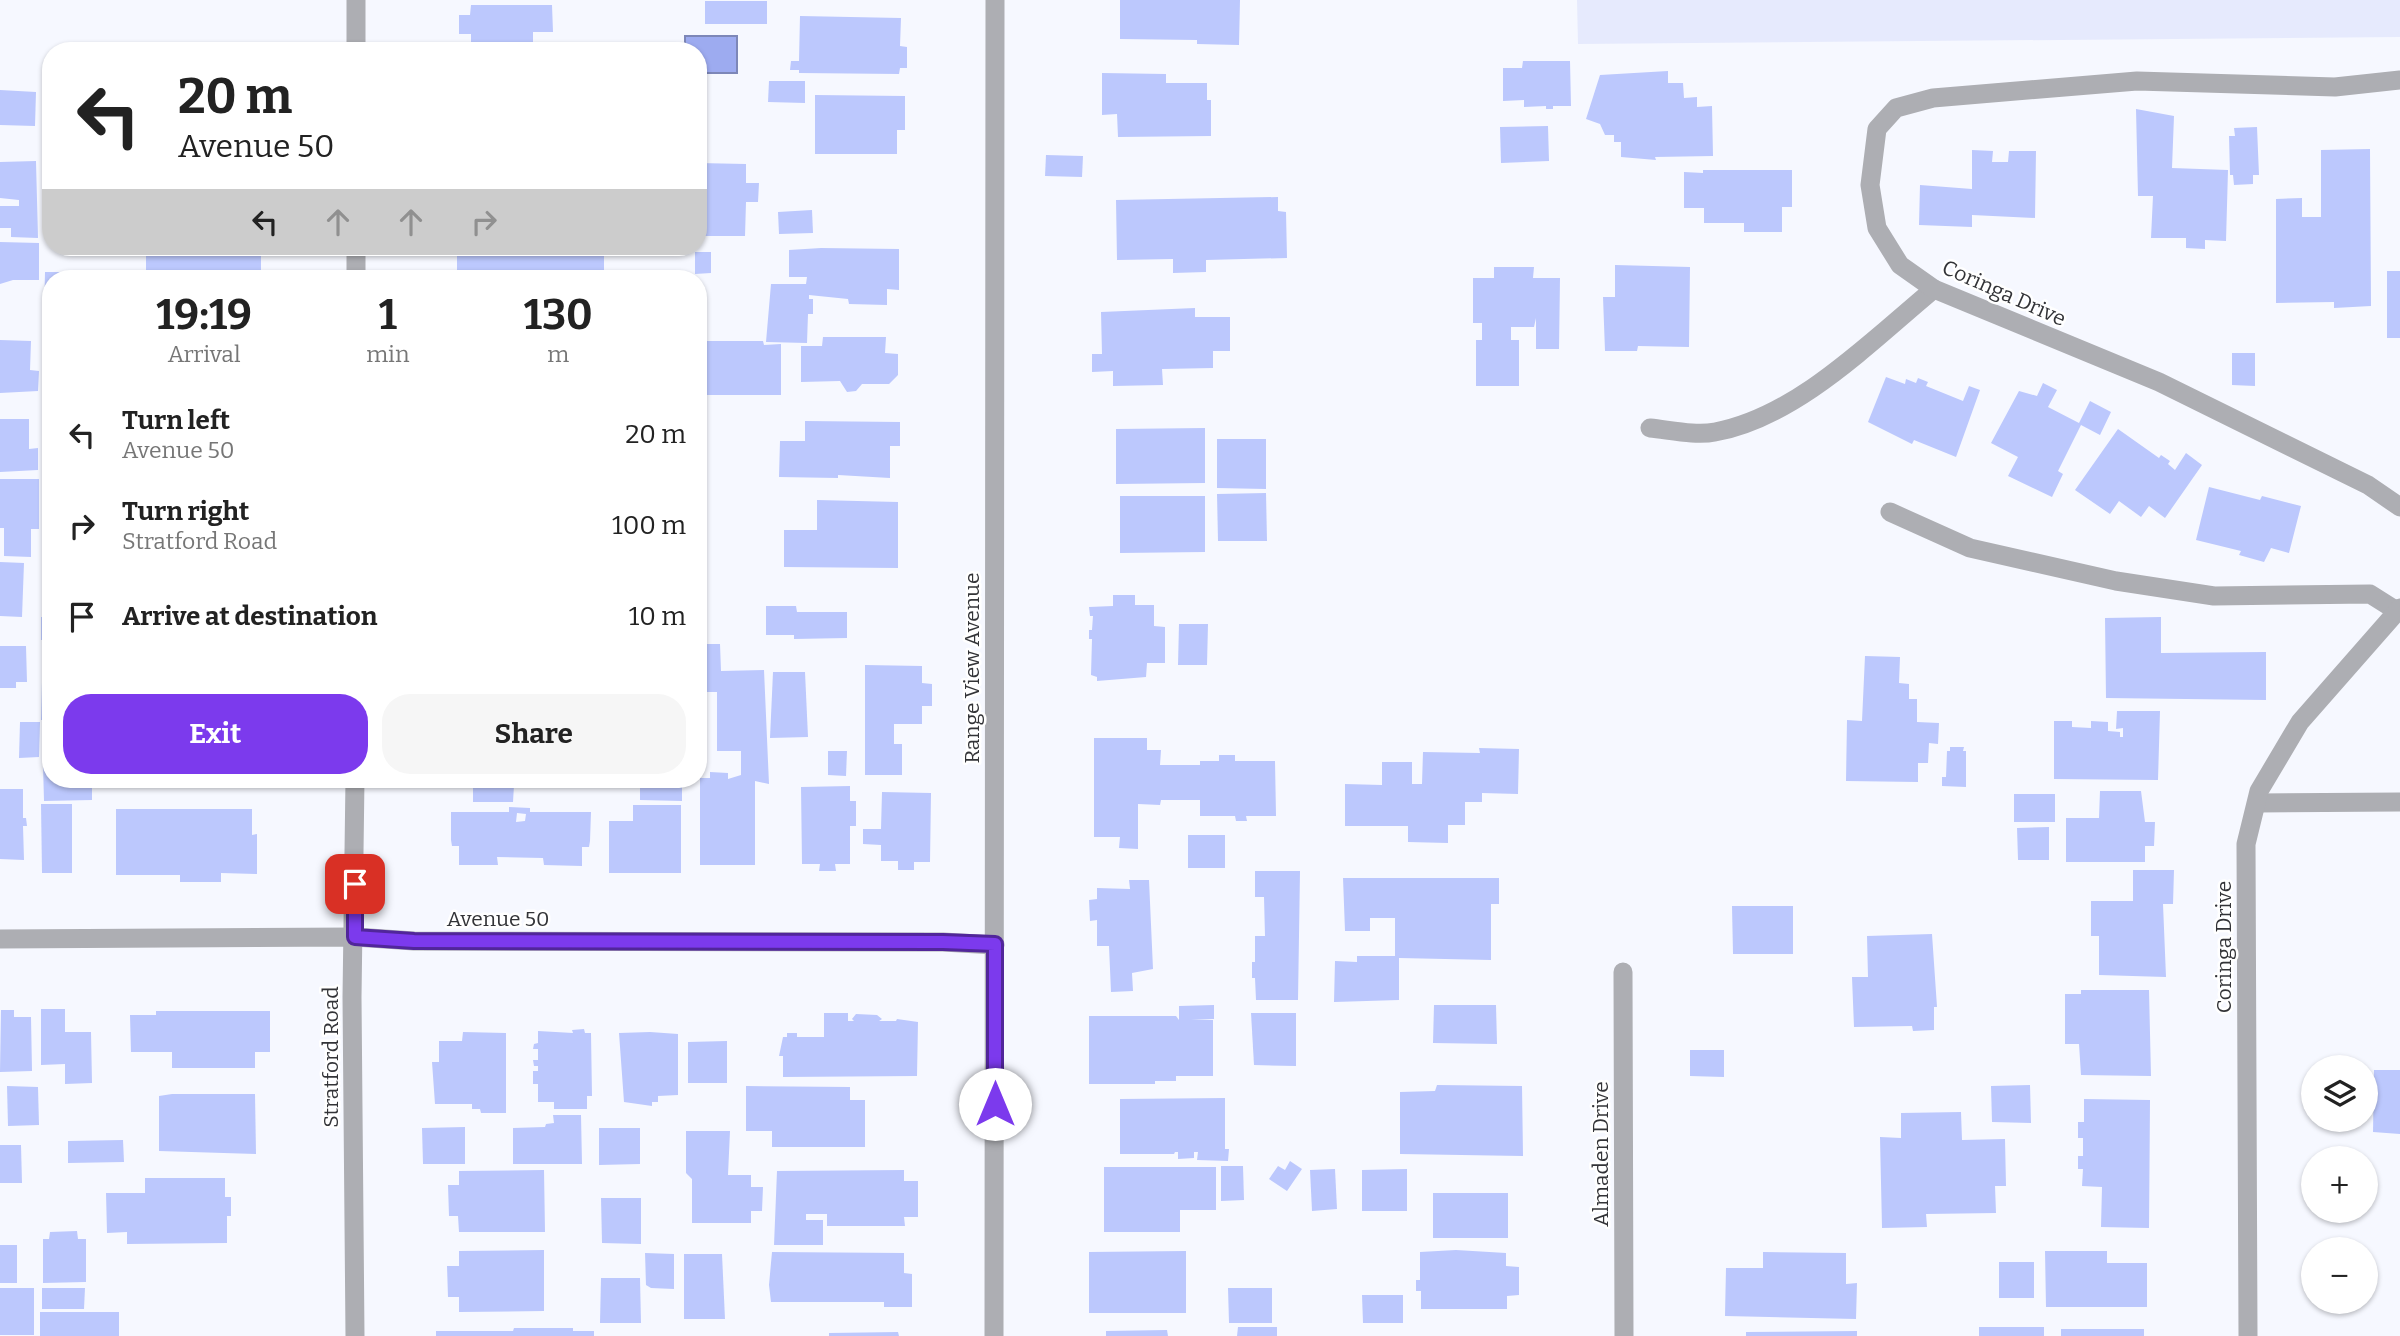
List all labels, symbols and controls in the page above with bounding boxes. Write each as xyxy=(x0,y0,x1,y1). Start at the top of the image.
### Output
text: 20 m xyxy=(178,67,292,126)
icon: left xyxy=(63,70,154,161)
text: Avenue 50 xyxy=(178,127,335,165)
icon: left xyxy=(246,203,284,241)
icon: ahead xyxy=(319,203,357,241)
icon: ahead xyxy=(392,203,430,241)
icon: right xyxy=(465,203,503,241)
street label: Coringa Drive xyxy=(1938,254,2070,332)
text: 19:19 xyxy=(156,290,252,340)
text: 1 xyxy=(379,290,397,340)
text: 130 xyxy=(524,290,593,340)
text: Arrival xyxy=(168,340,241,368)
text: min xyxy=(366,340,410,368)
text: m xyxy=(547,340,569,368)
text: Turn left xyxy=(122,405,230,436)
icon: left xyxy=(63,416,101,454)
text: 20 m xyxy=(625,419,686,450)
text: Avenue 50 xyxy=(122,436,235,464)
text: Turn right xyxy=(122,496,249,527)
icon: right xyxy=(63,507,101,545)
text: 100 m xyxy=(612,510,686,541)
text: Stratford Road xyxy=(122,527,277,555)
street label: Range View Avenue xyxy=(959,572,985,764)
icon: arrive xyxy=(63,598,101,636)
text: Arrive at destination xyxy=(122,601,377,632)
text: 10 m xyxy=(629,601,686,632)
button: Exit xyxy=(63,694,368,774)
button: Share xyxy=(382,694,686,774)
pin xyxy=(325,854,385,914)
icon: arrive xyxy=(336,865,374,903)
street label: Coringa Drive xyxy=(2211,881,2237,1013)
street label: Avenue 50 xyxy=(447,906,549,932)
street label: Stratford Road xyxy=(318,986,344,1128)
map controls xyxy=(2301,1055,2378,1314)
button: layers xyxy=(2301,1055,2378,1132)
position arrow xyxy=(958,1067,1032,1141)
street label: Almaden Drive xyxy=(1588,1081,1614,1227)
button: + xyxy=(2301,1146,2378,1223)
button: − xyxy=(2301,1237,2378,1314)

